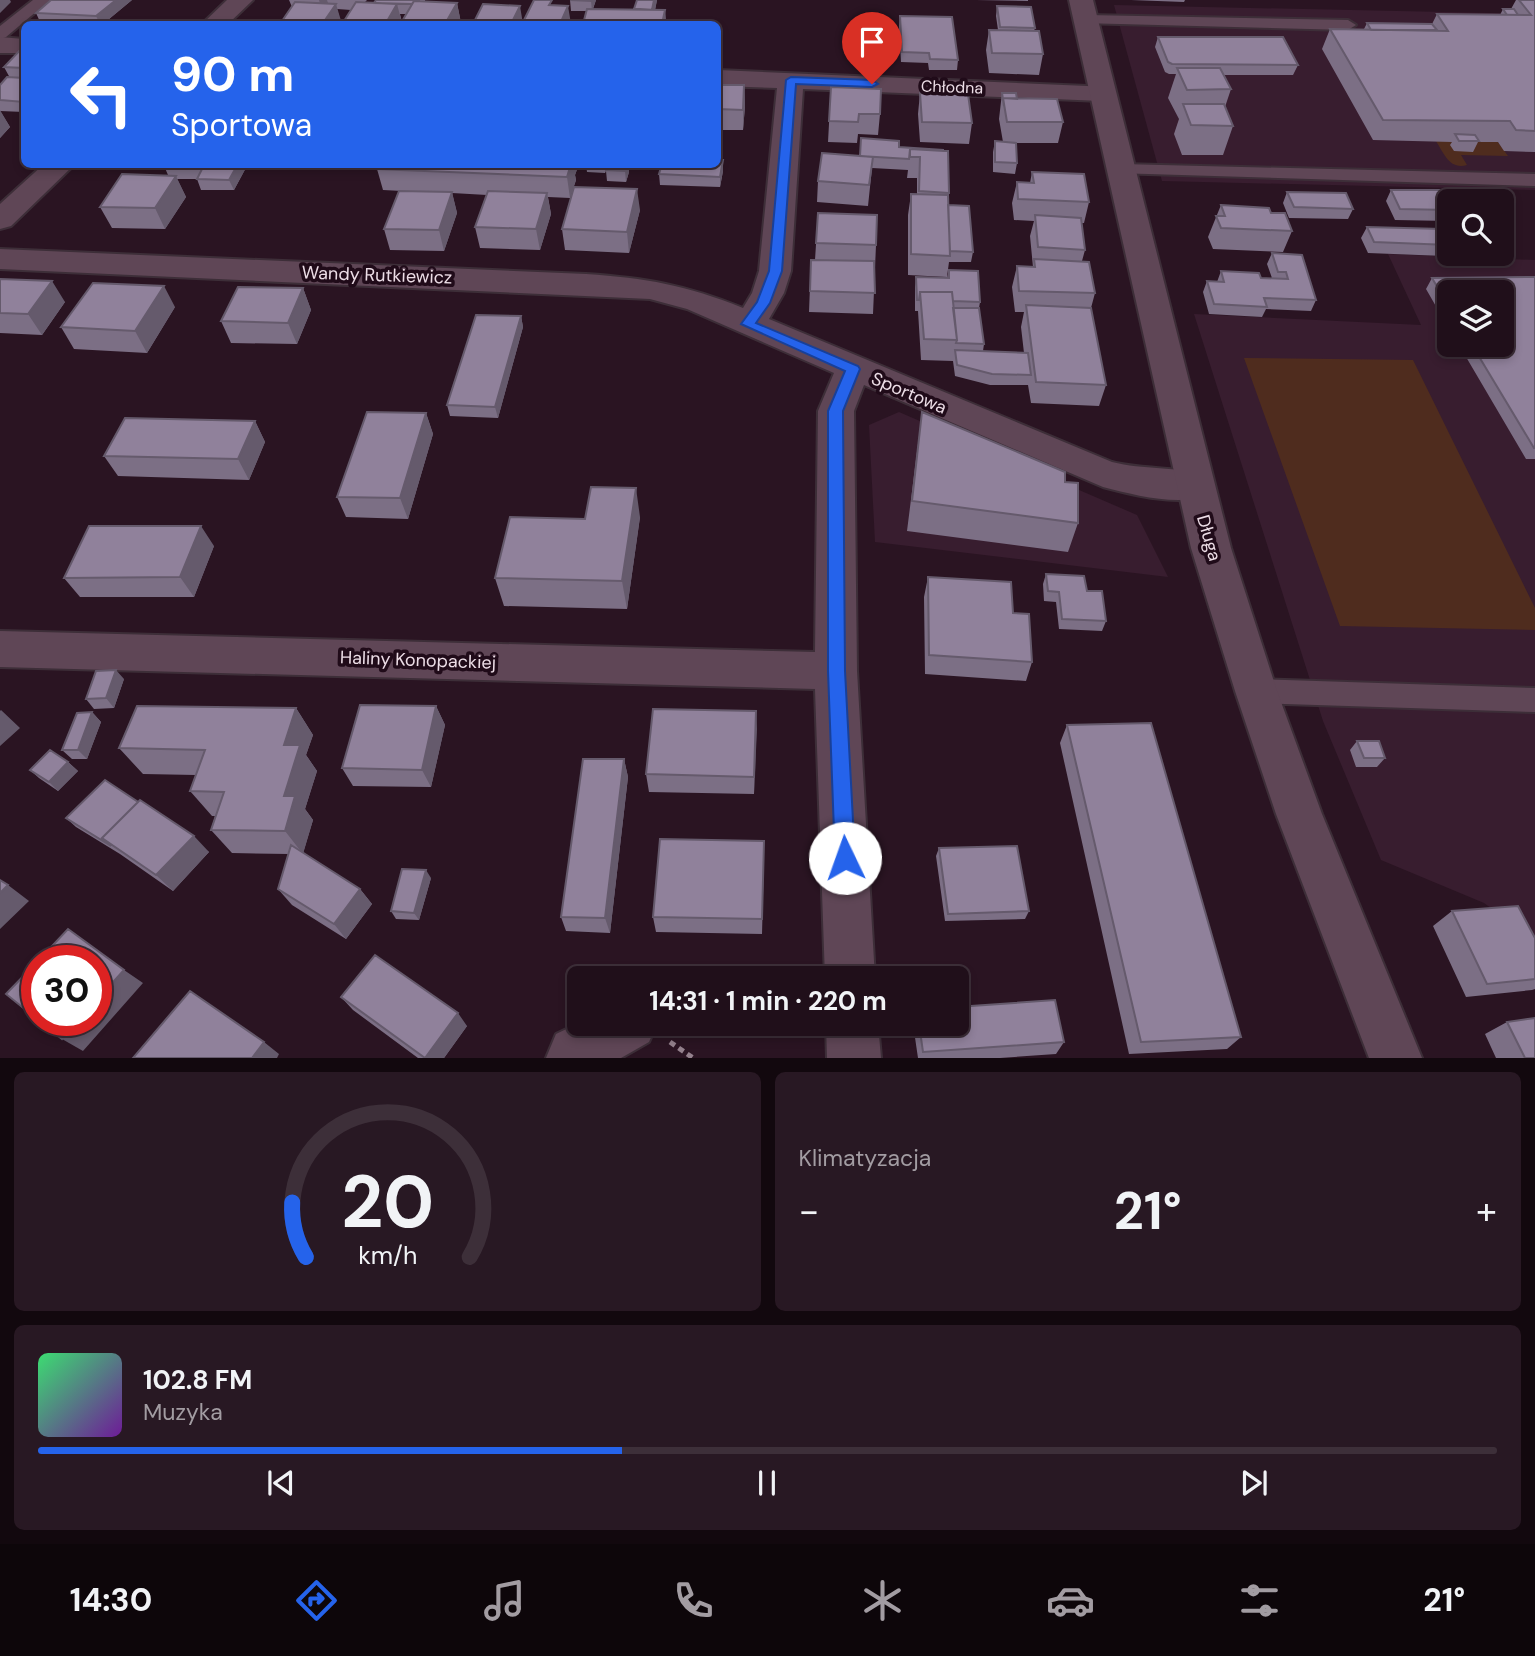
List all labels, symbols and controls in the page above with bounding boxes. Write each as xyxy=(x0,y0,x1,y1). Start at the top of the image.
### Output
pin xyxy=(842,12.0,902,84)
icon: arrive xyxy=(853,23,891,61)
text: 90 m xyxy=(171,42,294,106)
icon: left xyxy=(56,49,147,140)
street label: Chłodna xyxy=(921,75,983,99)
text: Sportowa xyxy=(171,104,312,146)
map controls xyxy=(1437,189,1514,357)
button: search xyxy=(1437,189,1514,266)
street label: Wandy Rutkiewicz xyxy=(301,260,453,290)
button: layers xyxy=(1437,280,1514,357)
street label: Sportowa xyxy=(868,366,950,420)
street label: Długa xyxy=(1191,512,1227,564)
street label: Haliny Konopackiej xyxy=(340,645,496,675)
position arrow xyxy=(808,821,882,895)
speed limit sign: 30 xyxy=(21,945,112,1036)
text: 14:31 · 1 min · 220 m xyxy=(649,984,887,1018)
text: Klimatyzacja xyxy=(799,1143,931,1173)
text: 20 xyxy=(341,1156,434,1251)
text: 21° xyxy=(1114,1177,1182,1245)
text: − xyxy=(799,1186,819,1236)
text: + xyxy=(1476,1186,1497,1236)
text: km/h xyxy=(358,1239,417,1272)
text: 102.8 FM xyxy=(143,1363,252,1397)
text: Muzyka xyxy=(143,1397,223,1427)
icon: previous xyxy=(262,1464,300,1502)
icon: pause xyxy=(748,1464,786,1502)
icon: next xyxy=(1235,1464,1273,1502)
icon: directions xyxy=(292,1576,341,1625)
icon: music xyxy=(480,1576,529,1625)
icon: phone xyxy=(669,1576,718,1625)
icon: climate xyxy=(858,1576,907,1625)
icon: car xyxy=(1046,1576,1095,1625)
icon: filters xyxy=(1235,1576,1284,1625)
text: 14:30 xyxy=(70,1579,152,1621)
text: 21° xyxy=(1423,1579,1465,1621)

